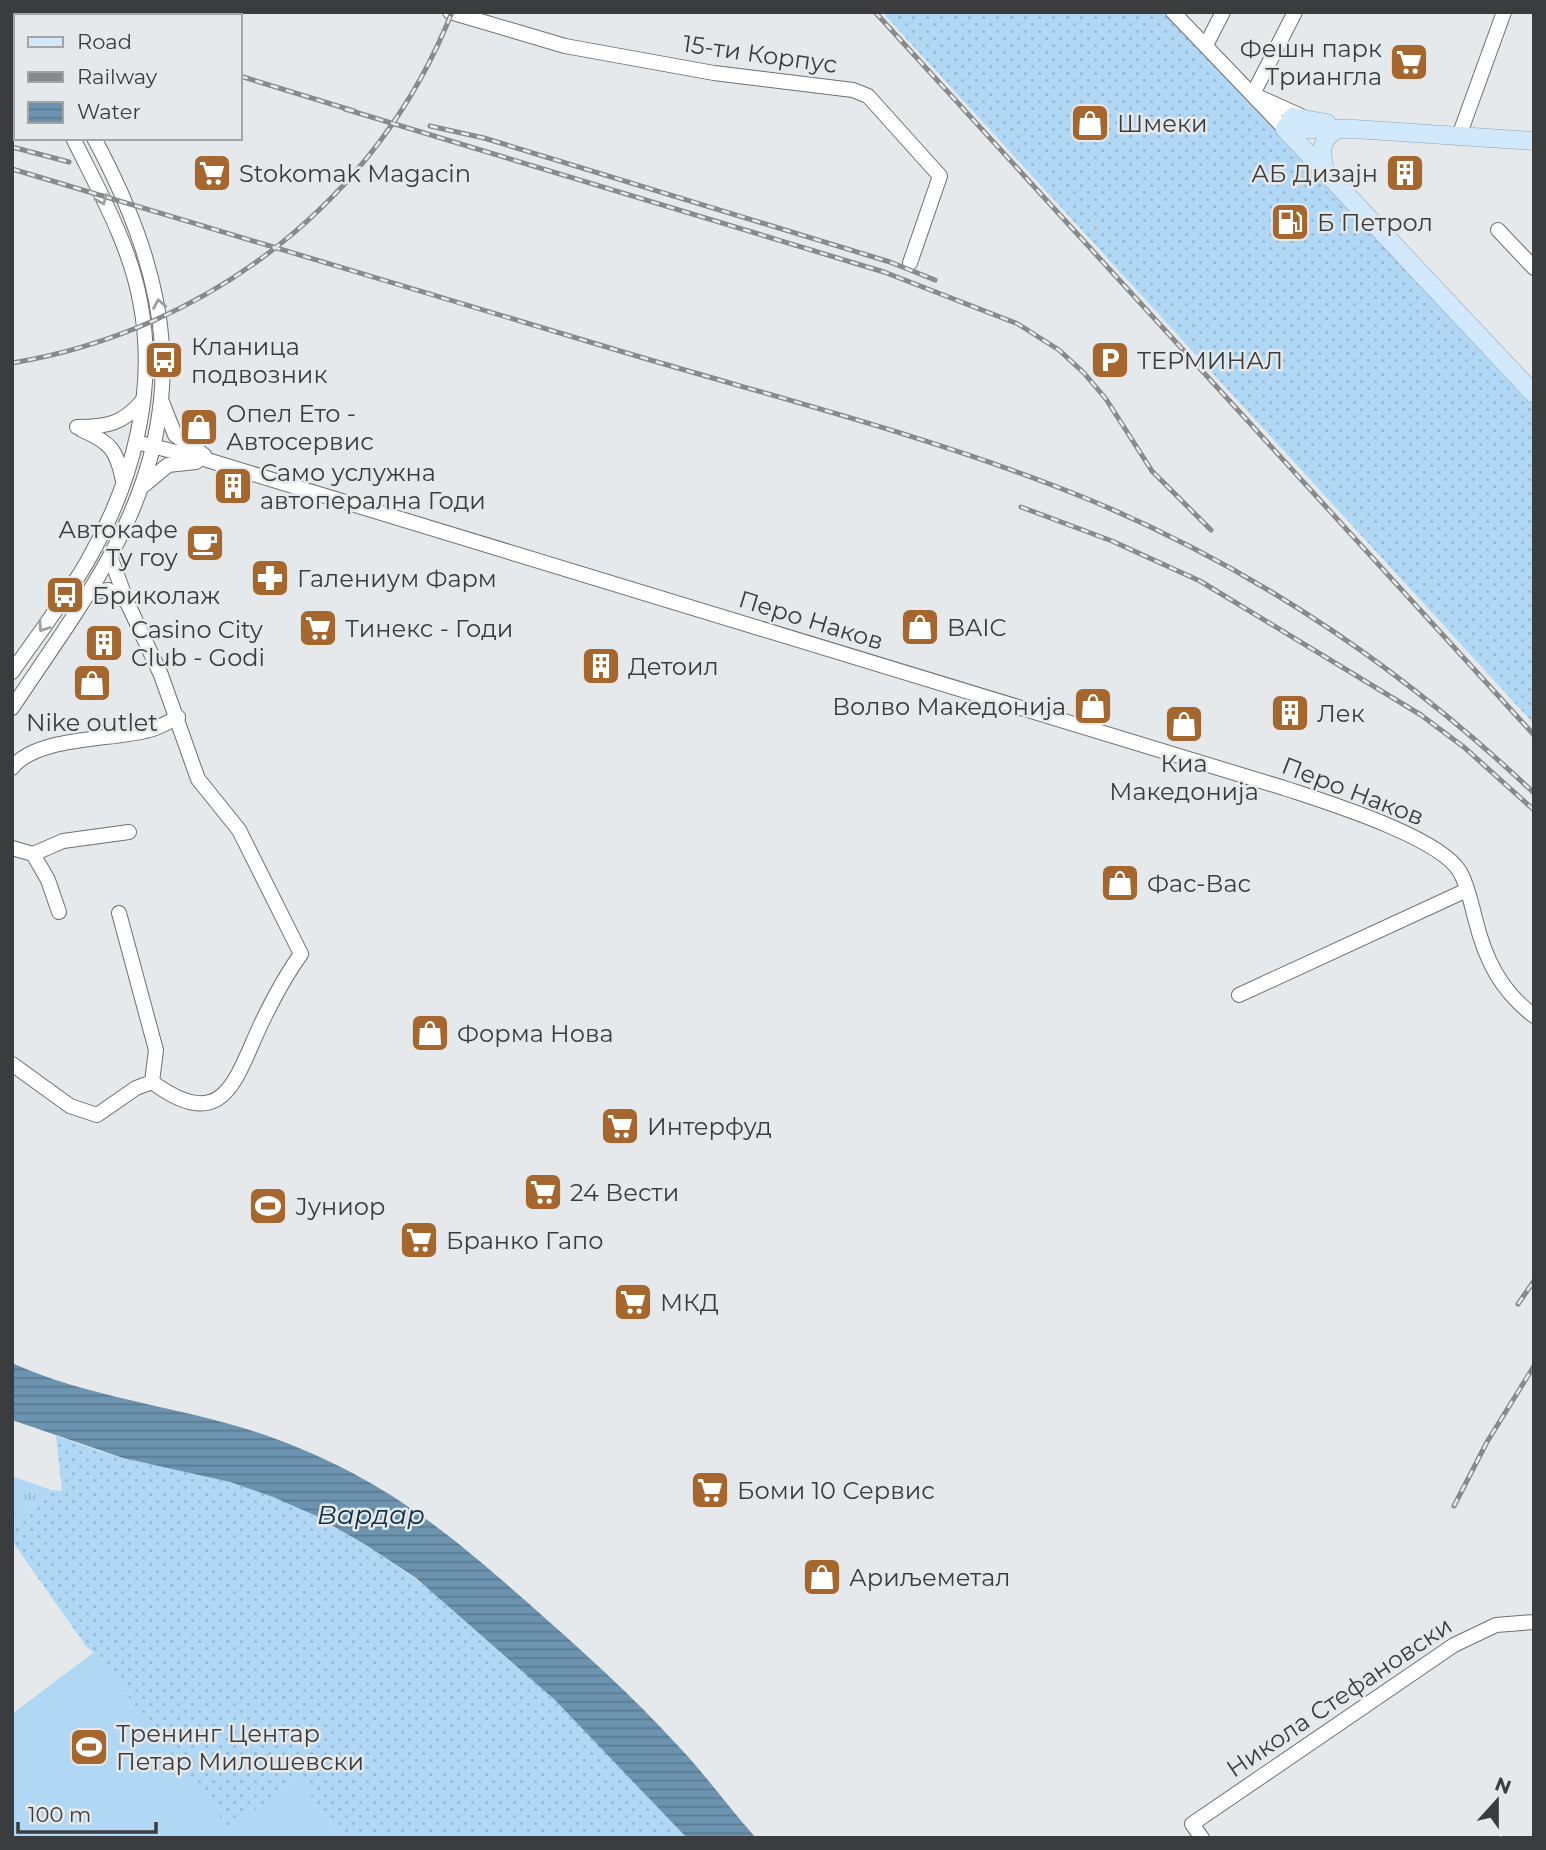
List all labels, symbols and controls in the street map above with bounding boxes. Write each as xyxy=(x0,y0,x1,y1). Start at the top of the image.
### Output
legend xyxy=(14,14,242,140)
text: Road xyxy=(77,29,132,54)
street label: 15-ти Корпус xyxy=(681,29,839,79)
place label: Фешн парк Триангла xyxy=(1240,34,1382,91)
supermarket icon: Фешн парк Триангла xyxy=(1388,41,1430,83)
text: Railway xyxy=(77,64,158,89)
text: Water xyxy=(77,99,141,124)
shop icon: Шмеки xyxy=(1069,102,1111,144)
place label: Шмеки xyxy=(1117,109,1208,138)
supermarket icon: Stokomak Magacin xyxy=(191,152,233,194)
building icon: АБ Дизајн xyxy=(1384,152,1426,194)
place label: Stokomak Magacin xyxy=(239,159,471,188)
place label: АБ Дизајн xyxy=(1251,159,1378,188)
one-way arrow xyxy=(94,193,108,205)
fuel station icon: Б Петрол xyxy=(1269,201,1311,243)
place label: Б Петрол xyxy=(1317,208,1433,237)
one-way arrow xyxy=(152,298,167,310)
place label: Кланица подвозник xyxy=(191,332,327,389)
bus stop icon: Кланица подвозник xyxy=(143,339,185,381)
parking icon: ТЕРМИНАЛ xyxy=(1089,339,1131,381)
place label: ТЕРМИНАЛ xyxy=(1137,346,1283,375)
place label: Опел Ето - Автосервис xyxy=(226,399,374,456)
shop icon: Опел Ето - Автосервис xyxy=(178,406,220,448)
place label: Само услужна автоперална Годи xyxy=(260,458,486,515)
building icon: Само услужна автоперална Годи xyxy=(212,465,254,507)
place label: Автокафе Ту гоу xyxy=(58,515,179,572)
cafe icon: Автокафе Ту гоу xyxy=(184,522,226,564)
pharmacy icon: Галениум Фарм xyxy=(249,557,291,599)
place label: Галениум Фарм xyxy=(297,564,497,593)
bus stop icon: Бриколаж xyxy=(44,574,86,616)
place label: Бриколаж xyxy=(92,581,220,610)
street label: Перо Наков xyxy=(735,584,887,656)
shop icon: BAIC xyxy=(899,606,941,648)
supermarket icon: Тинекс - Годи xyxy=(297,607,339,649)
place label: BAIC xyxy=(947,613,1006,642)
place label: Тинекс - Годи xyxy=(345,614,513,643)
place label: Casino City Club - Godi xyxy=(131,615,265,672)
one-way arrow xyxy=(39,619,51,632)
building icon: Casino City Club - Godi xyxy=(83,622,125,664)
building icon: Детоил xyxy=(580,645,622,687)
place label: Детоил xyxy=(628,652,719,681)
shop icon: Nike outlet xyxy=(71,662,113,704)
shop icon: Волво Македонија xyxy=(1072,685,1114,727)
place label: Волво Македонија xyxy=(832,692,1066,721)
building icon: Лек xyxy=(1269,692,1311,734)
place label: Лек xyxy=(1317,699,1365,728)
shop icon: Киа Македонија xyxy=(1163,703,1205,745)
place label: Nike outlet xyxy=(26,708,158,737)
place label: Киа Македонија xyxy=(1109,749,1259,806)
street label: Перо Наков xyxy=(1278,751,1428,831)
shop icon: Фас-Вас xyxy=(1099,862,1141,904)
place label: Фас-Вас xyxy=(1147,869,1251,898)
shop icon: Форма Нова xyxy=(409,1012,451,1054)
place label: Форма Нова xyxy=(457,1019,614,1048)
supermarket icon: Интерфуд xyxy=(599,1105,641,1147)
place label: Интерфуд xyxy=(647,1112,772,1141)
supermarket icon: 24 Вести xyxy=(522,1171,564,1213)
place label: 24 Вести xyxy=(570,1178,679,1207)
sports icon: Јуниор xyxy=(247,1185,289,1227)
place label: Јуниор xyxy=(295,1192,385,1221)
supermarket icon: Бранко Гапо xyxy=(398,1219,440,1261)
place label: Бранко Гапо xyxy=(446,1226,604,1255)
supermarket icon: МКД xyxy=(612,1281,654,1323)
place label: МКД xyxy=(660,1288,719,1317)
supermarket icon: Боми 10 Сервис xyxy=(689,1469,731,1511)
place label: Боми 10 Сервис xyxy=(737,1476,935,1505)
water label: Вардар xyxy=(317,1499,425,1531)
shop icon: Ариљеметал xyxy=(801,1556,843,1598)
place label: Ариљеметал xyxy=(849,1563,1011,1592)
street label: Никола Стефановски xyxy=(1221,1611,1457,1783)
place label: Тренинг Центар Петар Милошевски xyxy=(116,1719,364,1776)
sports icon: Тренинг Центар Петар Милошевски xyxy=(68,1726,110,1768)
north arrow xyxy=(1462,1766,1532,1836)
text: N xyxy=(1492,1772,1514,1799)
scale bar xyxy=(18,1790,156,1834)
text: 100 m xyxy=(28,1802,91,1827)

